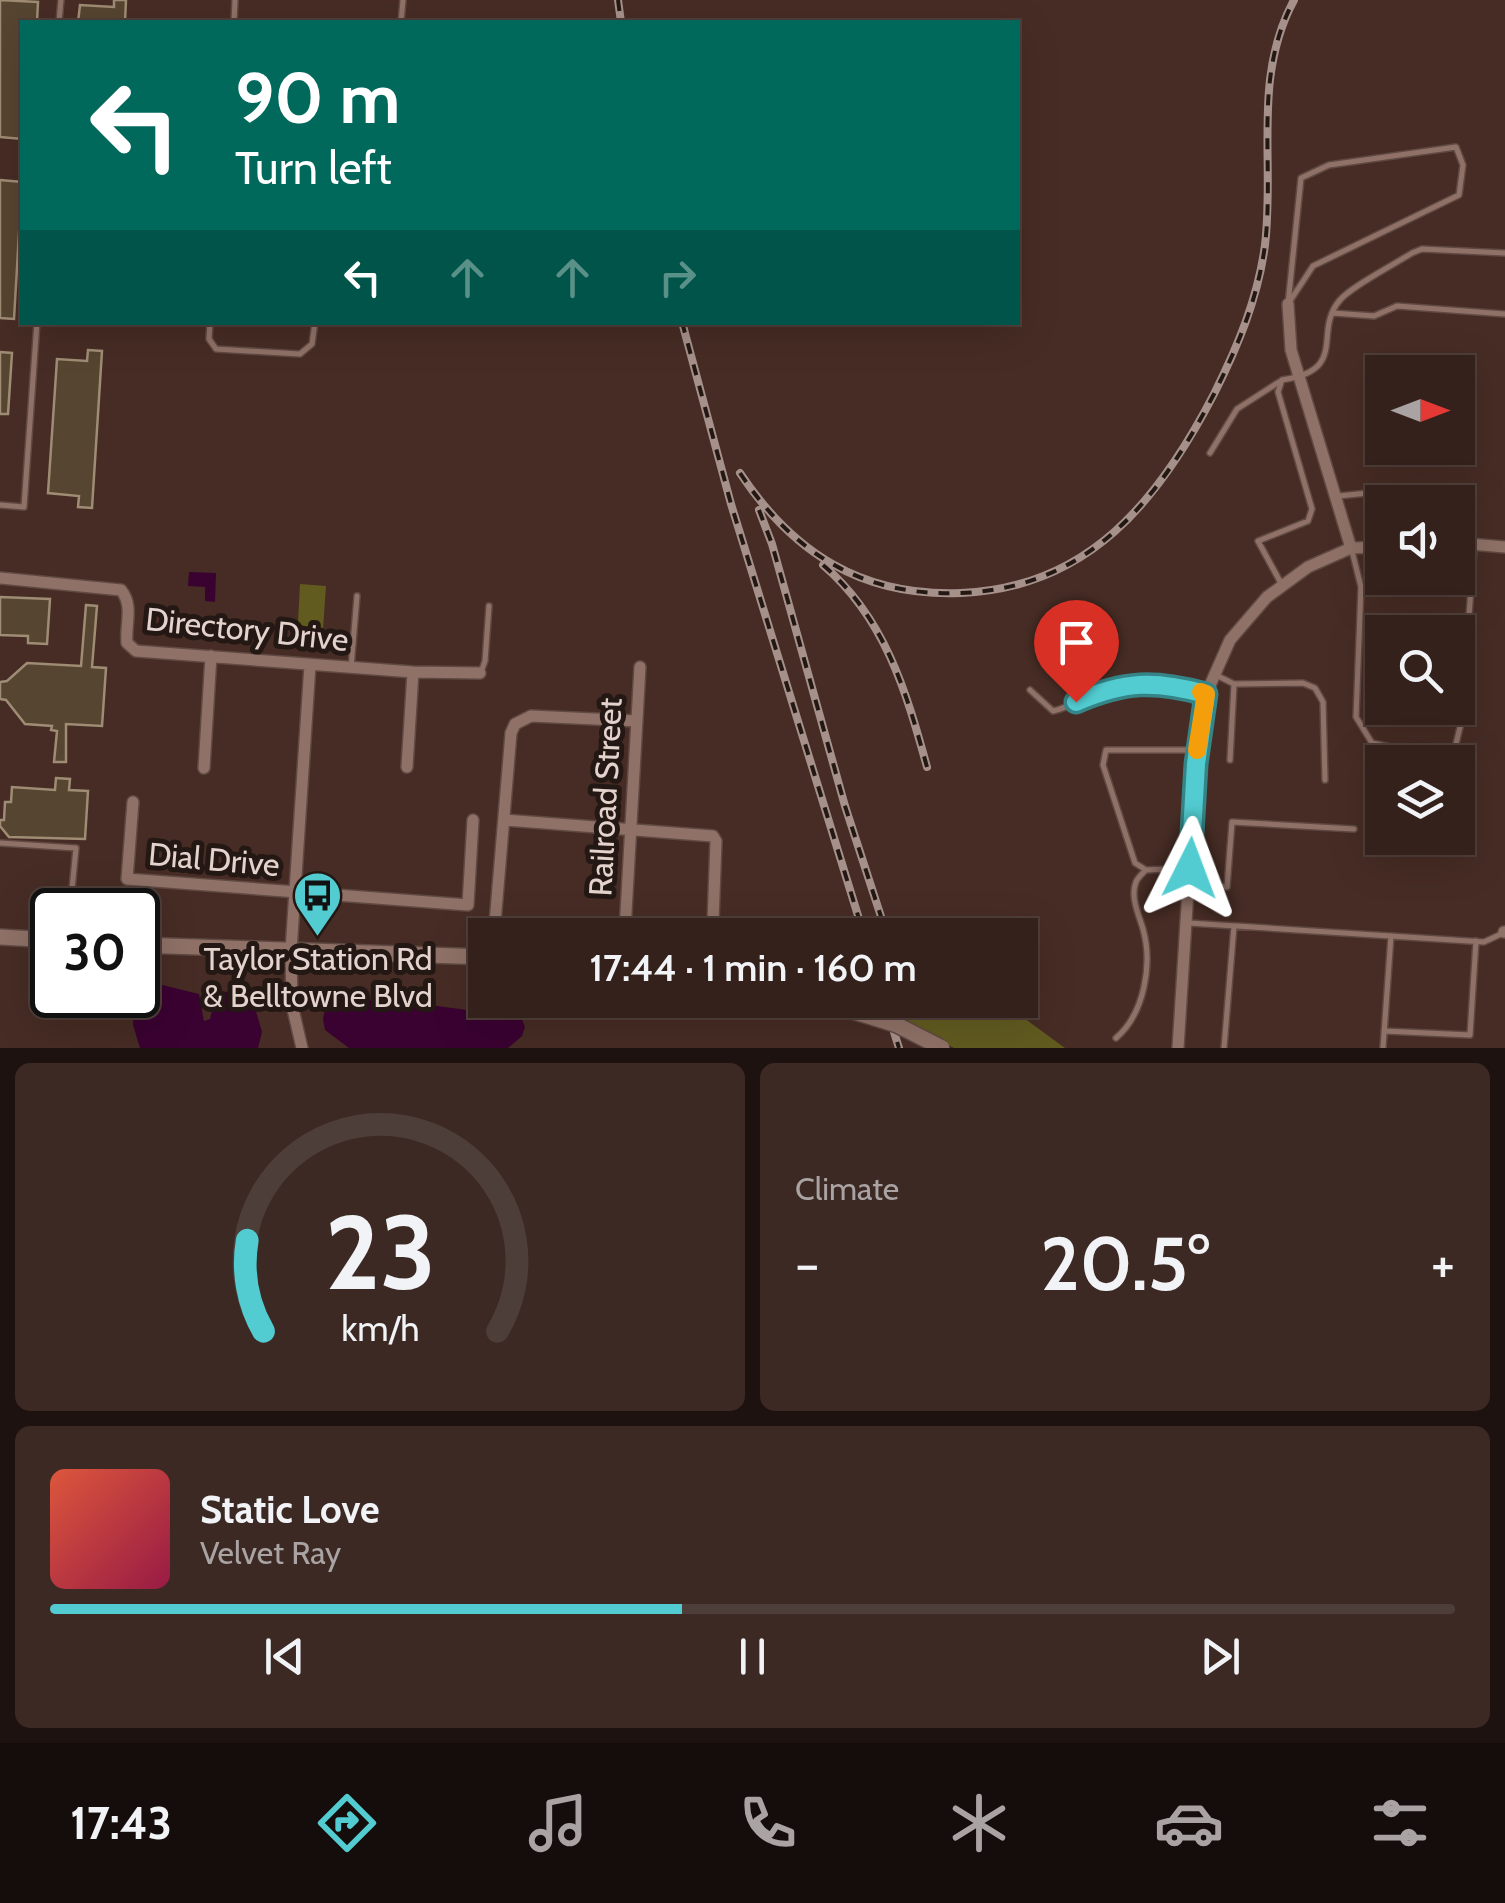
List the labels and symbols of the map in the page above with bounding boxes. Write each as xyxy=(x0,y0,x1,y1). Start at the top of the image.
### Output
north arrow xyxy=(1365,355,1475,465)
street label: Directory Drive xyxy=(144,599,350,659)
pin xyxy=(1034,600,1119,703)
street label: Railroad Street xyxy=(580,697,630,897)
position arrow xyxy=(1138,816,1242,920)
street label: Dial Drive xyxy=(147,834,281,884)
bus stop icon: Taylor Station Rd & Belltowne Blvd xyxy=(292,870,344,938)
speed limit sign: 30 xyxy=(30,888,160,1018)
place label: Taylor Station Rd & Belltowne Blvd xyxy=(203,939,433,1015)

